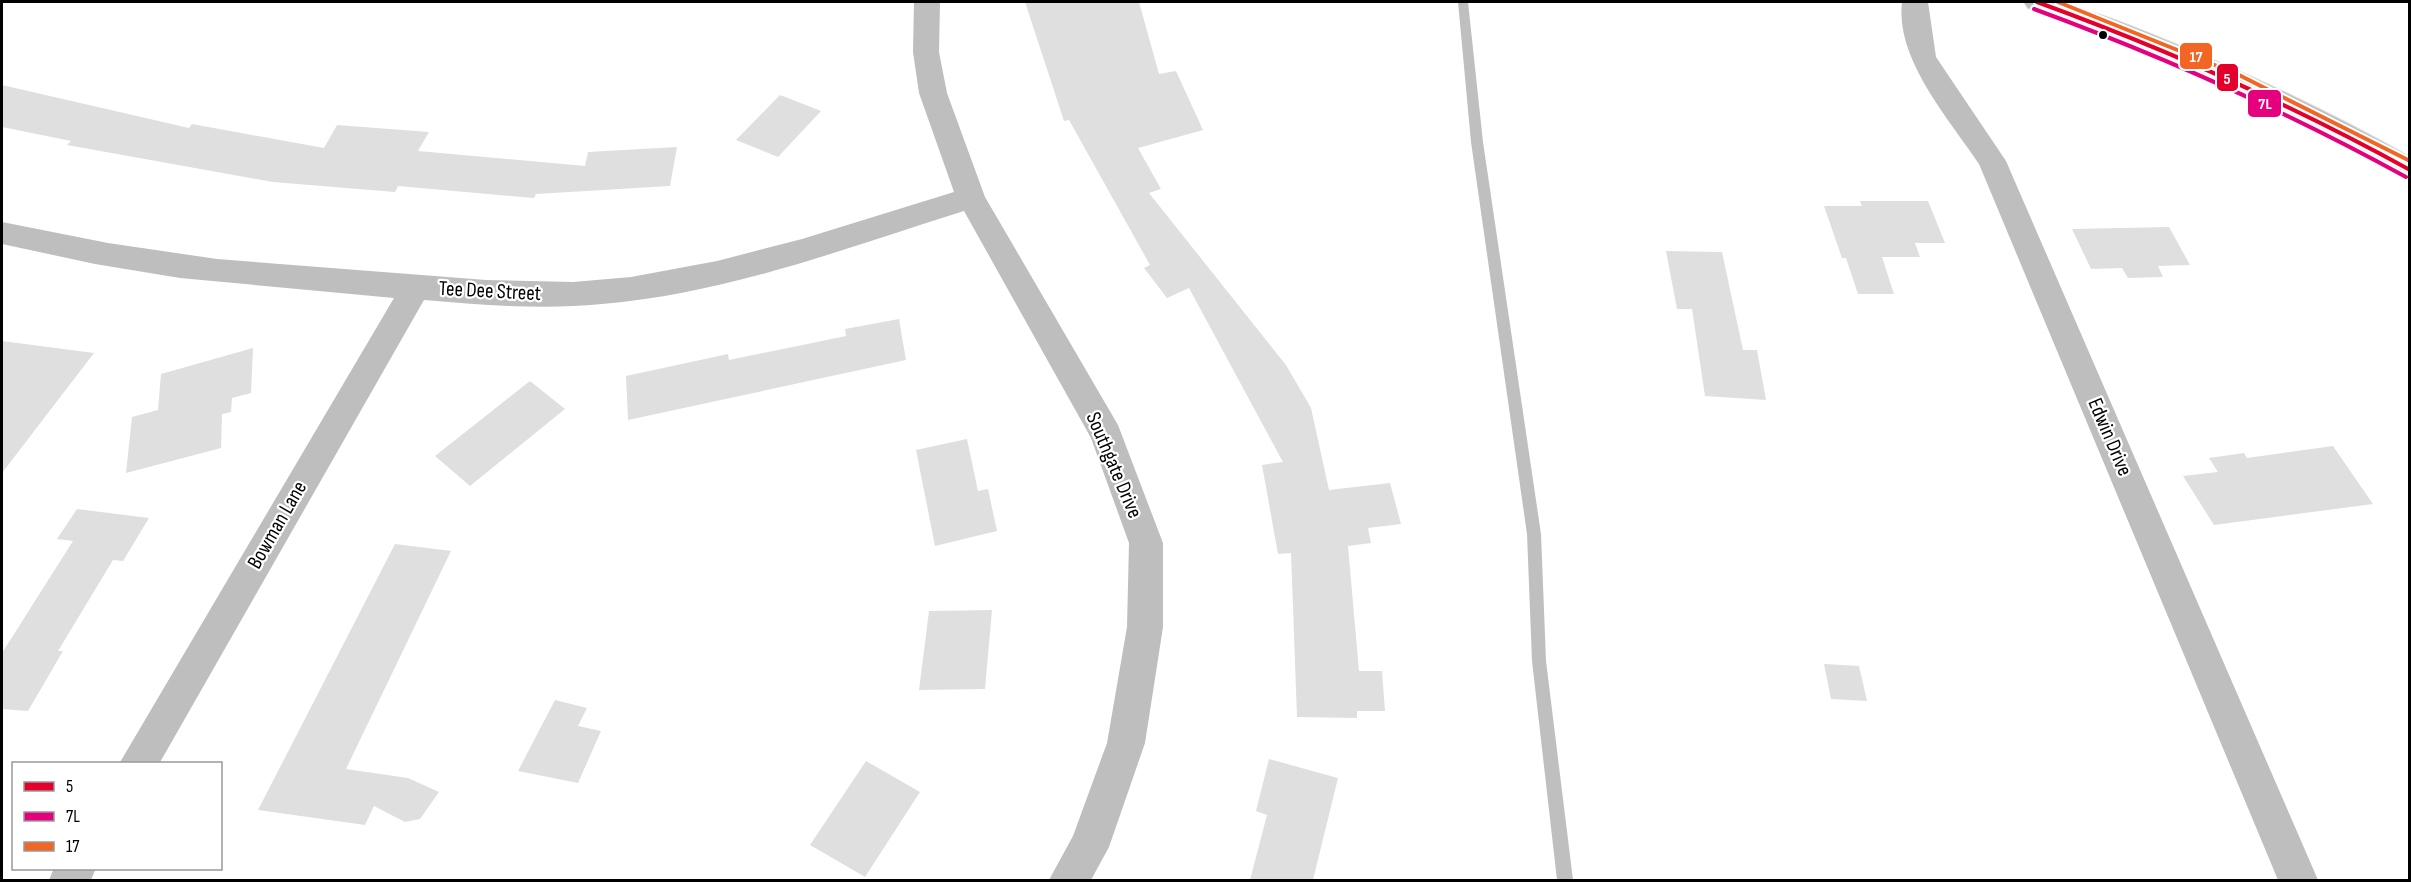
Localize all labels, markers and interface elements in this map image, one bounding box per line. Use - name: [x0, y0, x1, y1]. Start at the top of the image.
- unlabelled marker: [2097, 29, 2109, 41]
- line badge: 17: [2179, 42, 2213, 70]
- text: 17: [2189, 48, 2203, 67]
- line badge: 5: [2216, 63, 2239, 92]
- text: 5: [2223, 70, 2231, 89]
- line badge: 7L: [2247, 89, 2282, 118]
- text: 7L: [2258, 95, 2272, 114]
- street label: Tee Dee Street: [438, 276, 542, 306]
- street label: Edwin Drive: [2082, 394, 2138, 480]
- street label: Southgate Drive: [1080, 408, 1148, 522]
- street label: Bowman Lane: [242, 477, 312, 573]
- legend: [12, 762, 222, 870]
- text: 5: [66, 776, 73, 797]
- text: 7L: [66, 806, 80, 827]
- text: 17: [66, 836, 80, 857]

